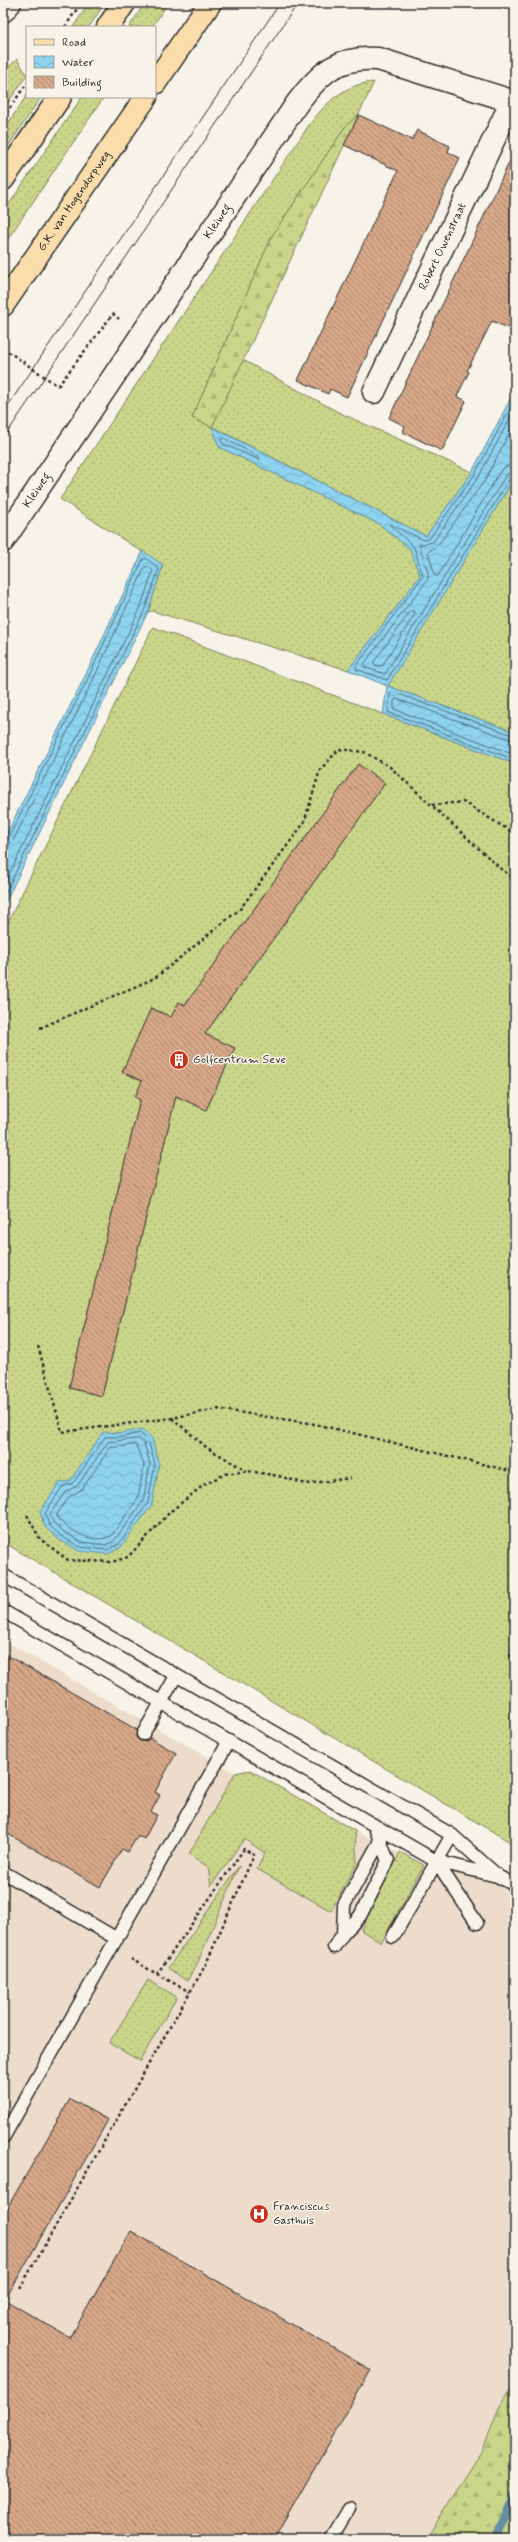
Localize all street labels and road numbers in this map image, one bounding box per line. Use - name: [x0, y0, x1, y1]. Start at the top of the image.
- street label: G.K. van Hogendorpweg: [34, 148, 115, 255]
- street label: Kleiweg: [200, 200, 236, 242]
- street label: Robert Owenstraat: [415, 200, 471, 293]
- street label: Kleiweg: [19, 469, 56, 511]

